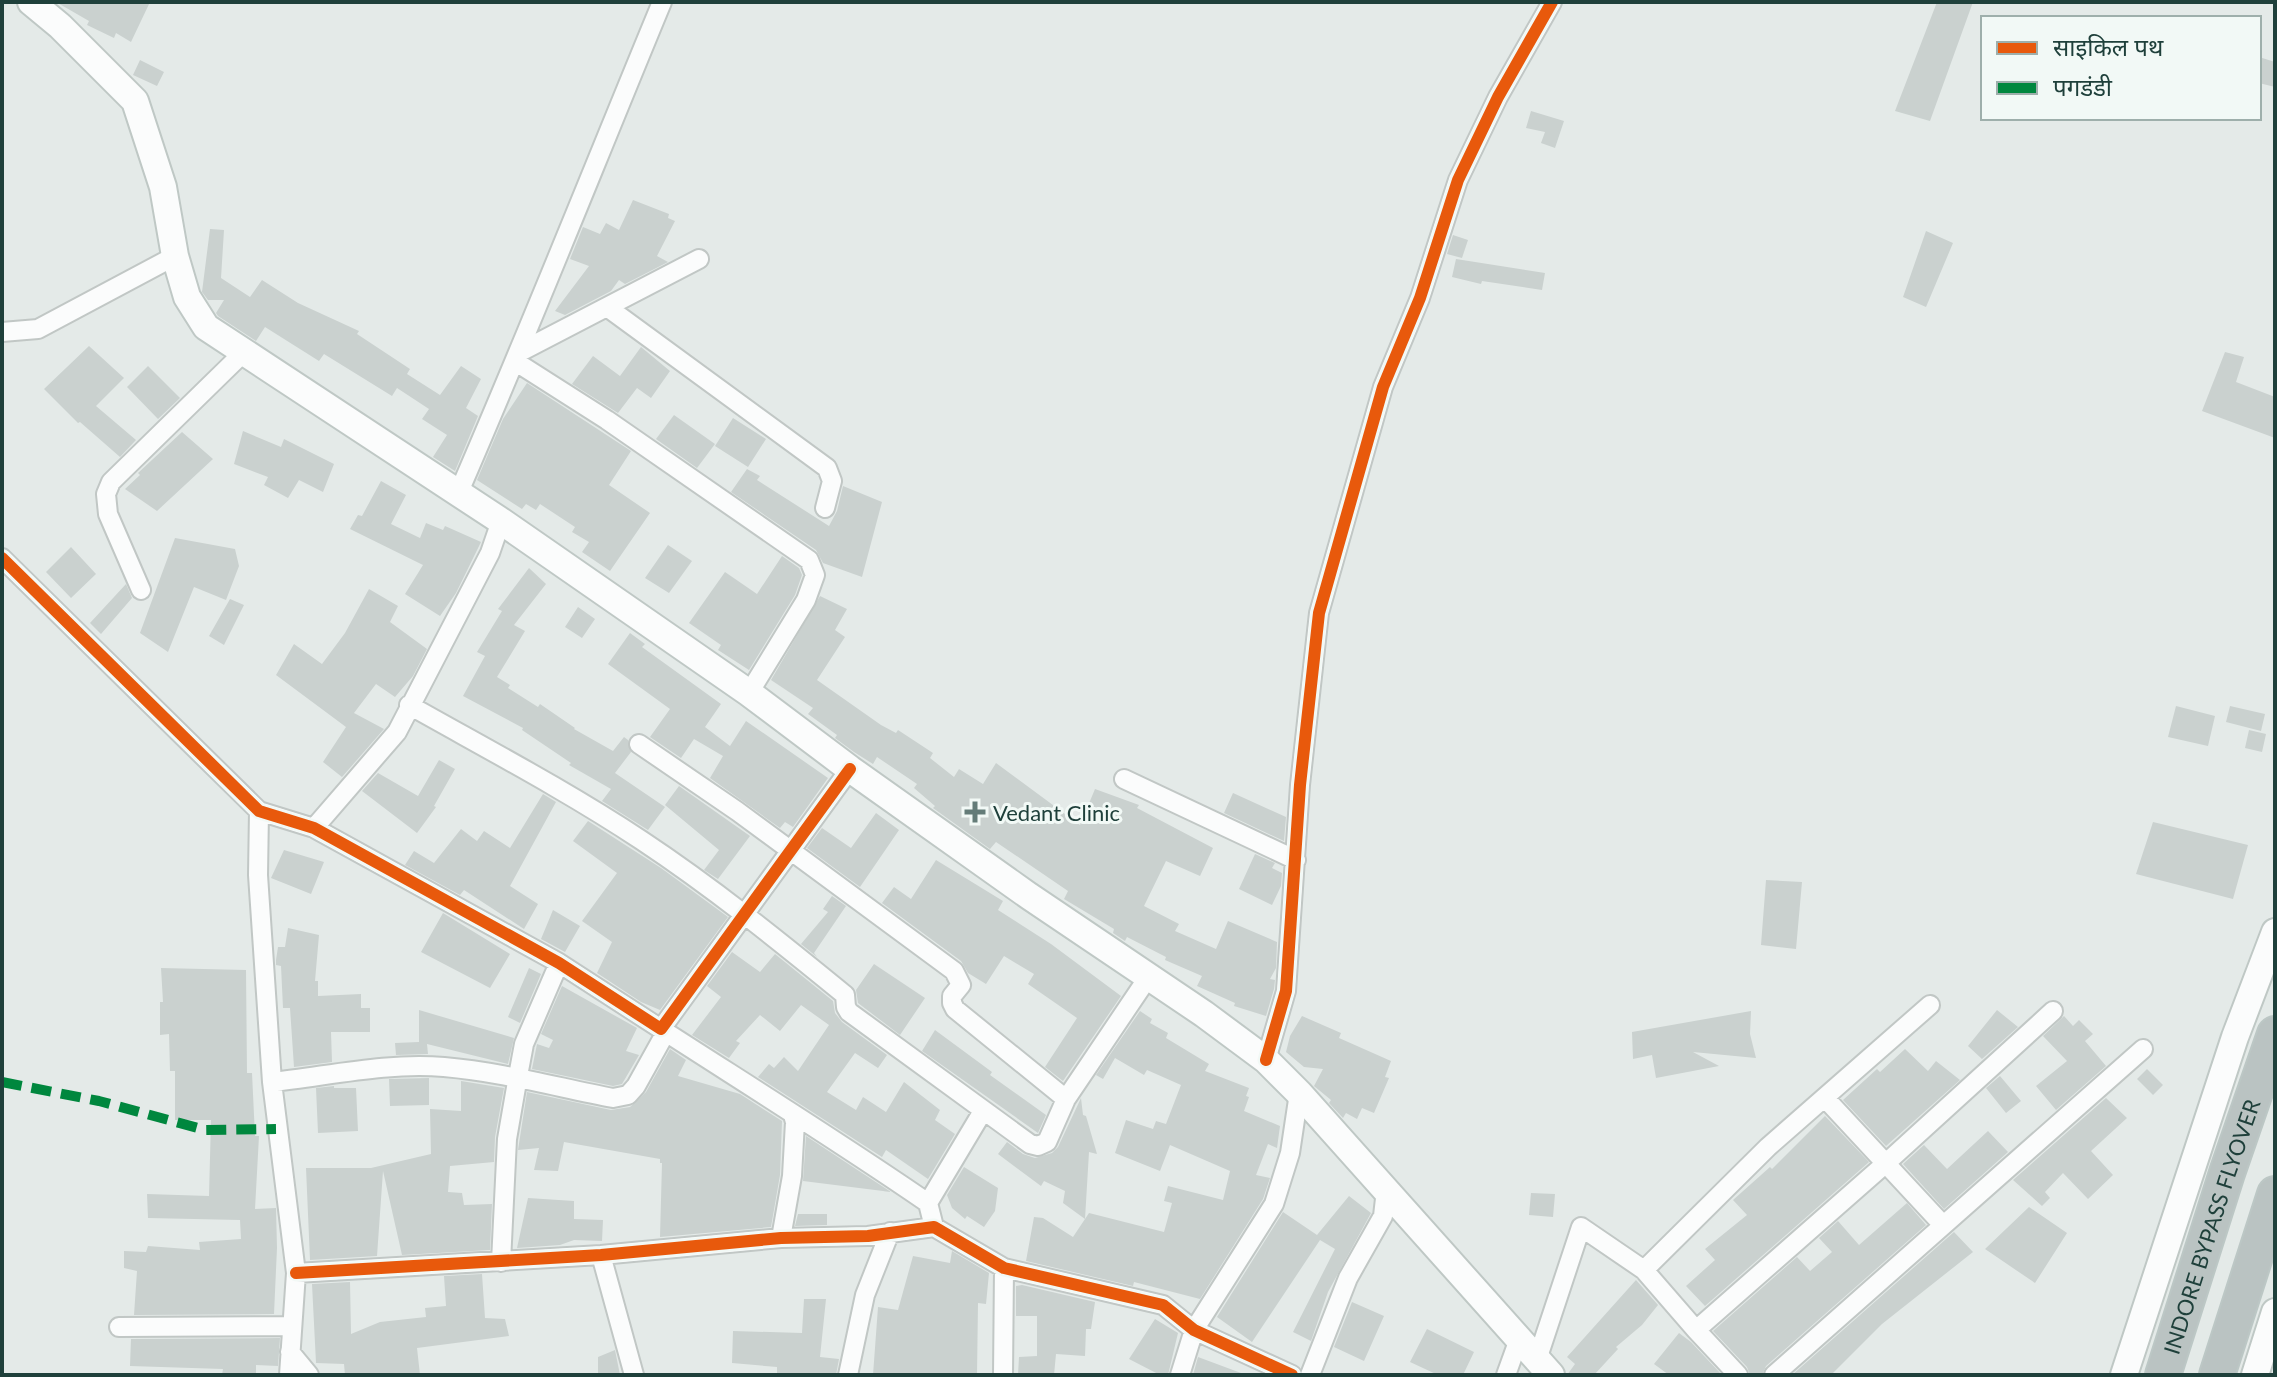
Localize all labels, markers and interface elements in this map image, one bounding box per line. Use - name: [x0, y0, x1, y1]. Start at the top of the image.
- legend: [1981, 16, 2261, 120]
- text: साइकिल पथ: [2053, 32, 2164, 61]
- text: पगडंडी: [2053, 72, 2113, 101]
- place label: Vedant Clinic: [993, 799, 1120, 826]
- marker: Vedant Clinic: [964, 801, 986, 823]
- street label: INDORE BYPASS FLYOVER: [2157, 1095, 2265, 1357]

